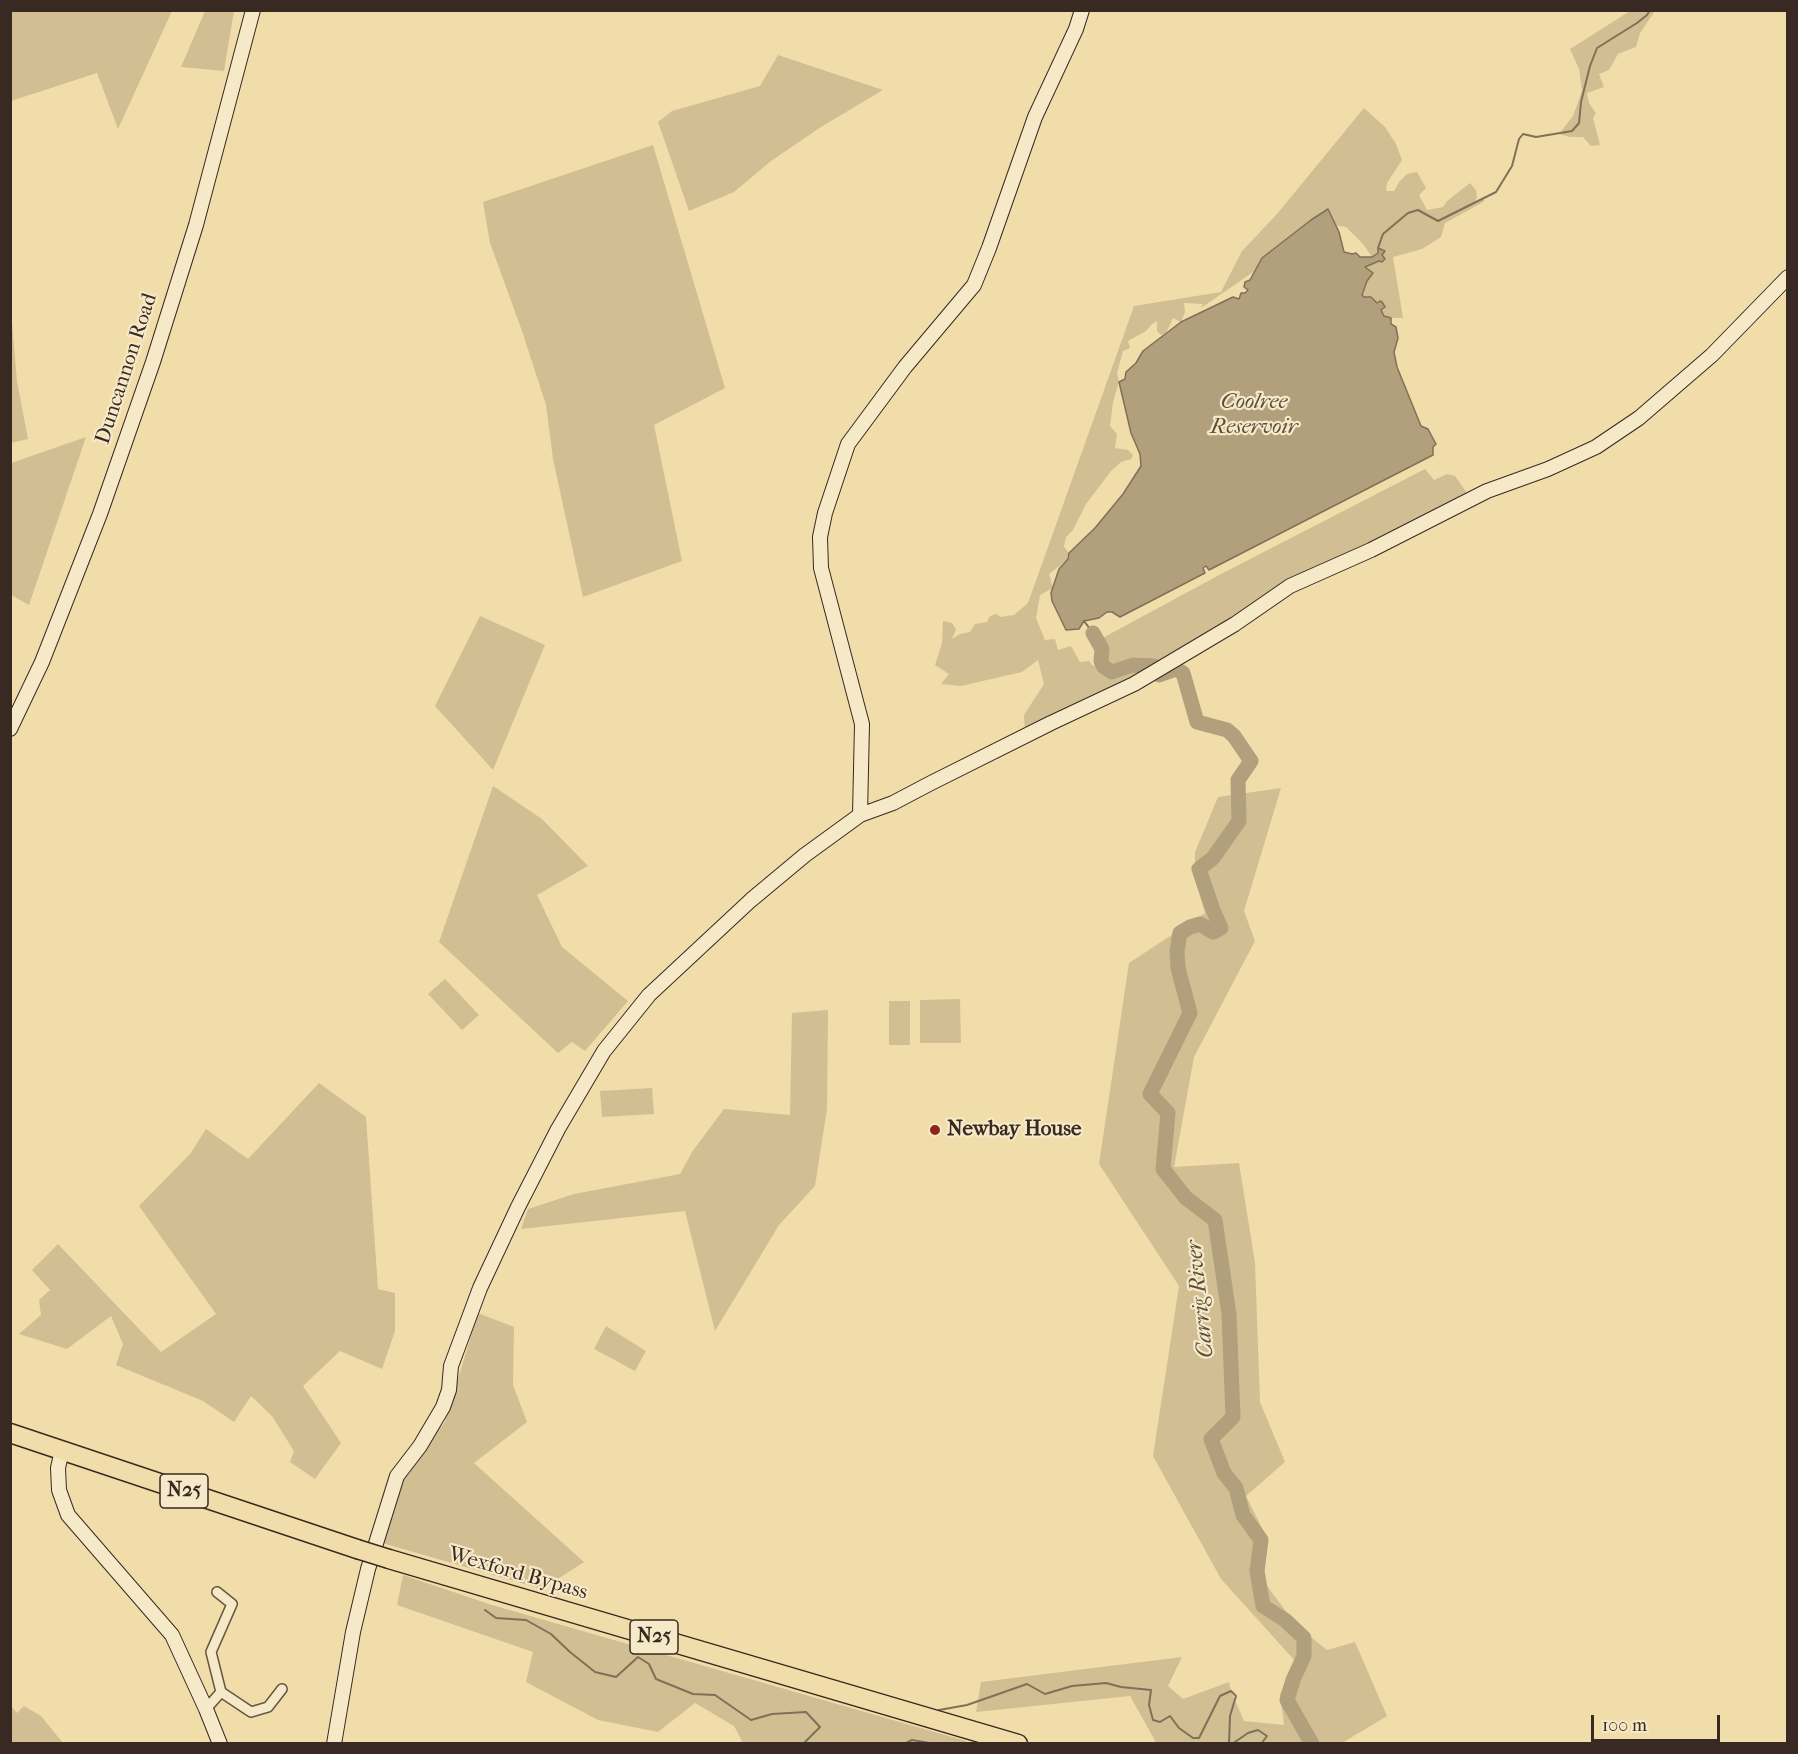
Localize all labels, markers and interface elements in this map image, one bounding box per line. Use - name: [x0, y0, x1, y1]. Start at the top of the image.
- street label: Duncannon Road: [91, 290, 163, 448]
- water label: Coolree Reservoir: [1210, 390, 1298, 442]
- place label: Newbay House: [947, 1117, 1081, 1143]
- marker: Newbay House: [928, 1123, 942, 1137]
- water label: Carrig River: [1182, 1239, 1220, 1359]
- road number: N25: [160, 1474, 208, 1508]
- street label: Wexford Bypass: [446, 1542, 590, 1606]
- road number: N25: [630, 1620, 678, 1654]
- scale bar: [1594, 1703, 1723, 1741]
- text: 100 m: [1602, 1715, 1647, 1736]

